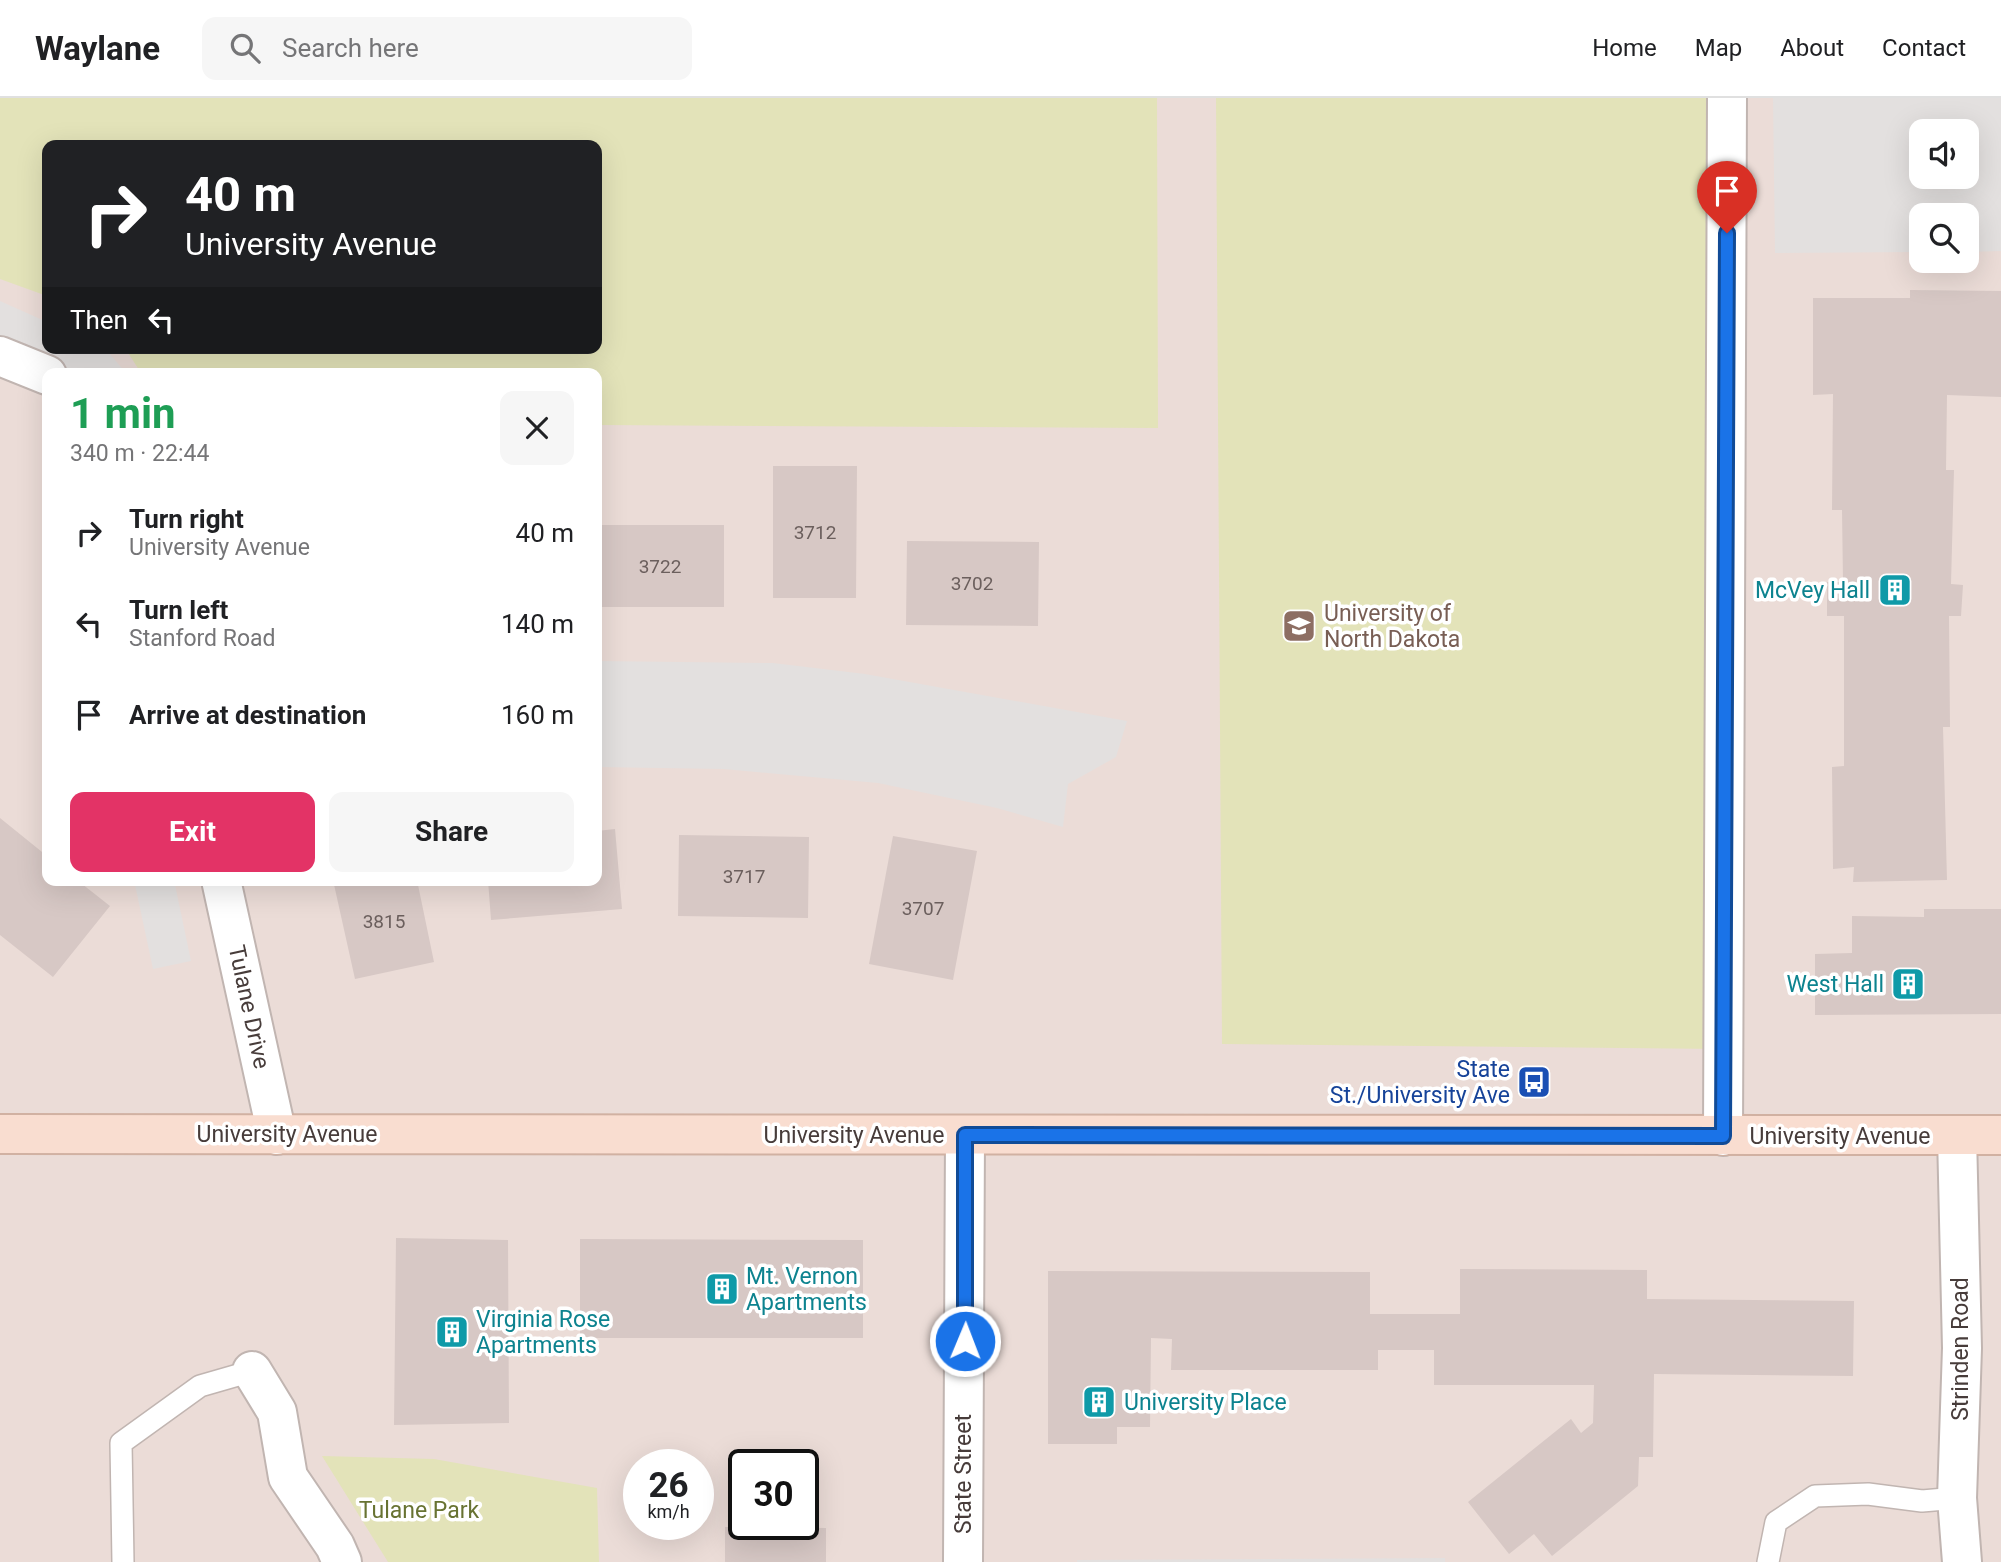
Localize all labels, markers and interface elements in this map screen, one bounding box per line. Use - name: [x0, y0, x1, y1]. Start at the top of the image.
- search box: [202, 17, 692, 80]
- text: Waylane: [35, 29, 160, 68]
- icon: search: [226, 29, 264, 67]
- text: Search here: [282, 33, 419, 63]
- text: Home: [1592, 34, 1657, 62]
- text: Map: [1695, 34, 1742, 62]
- text: About: [1780, 34, 1844, 62]
- text: Contact: [1882, 34, 1966, 62]
- map controls: [1909, 119, 1979, 273]
- button: sound: [1909, 119, 1979, 189]
- pin: [1697, 161, 1757, 233]
- text: 40 m: [185, 166, 296, 223]
- icon: right: [70, 168, 161, 259]
- icon: arrive: [1708, 172, 1746, 210]
- button: search: [1909, 203, 1979, 273]
- text: University Avenue: [185, 225, 437, 263]
- icon: left: [142, 301, 180, 339]
- text: Then: [70, 305, 128, 335]
- text: 1 min: [70, 389, 176, 438]
- button: close: [500, 391, 574, 465]
- text: 340 m · 22:44: [70, 440, 209, 467]
- text: Turn right: [129, 504, 244, 534]
- icon: right: [70, 514, 108, 552]
- text: 40 m: [516, 518, 574, 548]
- house number: 3712: [794, 521, 836, 544]
- text: University Avenue: [129, 534, 310, 561]
- house number: 3722: [639, 555, 681, 578]
- building icon: McVey Hall: [1876, 571, 1914, 609]
- house number: 3702: [951, 572, 993, 595]
- place label: McVey Hall: [1755, 577, 1870, 604]
- text: Turn left: [129, 595, 228, 625]
- place label: University of North Dakota: [1324, 600, 1460, 653]
- icon: left: [70, 605, 108, 643]
- school or university icon: University of North Dakota: [1280, 607, 1318, 645]
- text: 140 m: [501, 609, 574, 639]
- text: Stanford Road: [129, 625, 276, 652]
- icon: arrive: [70, 696, 108, 734]
- text: Arrive at destination: [129, 700, 366, 730]
- text: 160 m: [501, 700, 574, 730]
- button: Exit: [70, 792, 315, 872]
- button: Share: [329, 792, 574, 872]
- house number: 3717: [723, 865, 765, 888]
- house number: 3707: [902, 897, 944, 920]
- house number: 3815: [363, 910, 405, 933]
- street label: Tulane Drive: [223, 943, 275, 1071]
- building icon: West Hall: [1889, 965, 1927, 1003]
- place label: West Hall: [1787, 971, 1884, 998]
- place label: State St./University Ave: [1330, 1056, 1510, 1109]
- bus stop icon: State St./University Ave: [1515, 1063, 1553, 1101]
- street label: University Avenue: [197, 1121, 377, 1148]
- street label: University Avenue: [764, 1122, 944, 1149]
- street label: University Avenue: [1750, 1123, 1930, 1150]
- place label: Mt. Vernon Apartments: [746, 1263, 867, 1316]
- building icon: Mt. Vernon Apartments: [703, 1270, 741, 1308]
- street label: Strinden Road: [1947, 1277, 1974, 1421]
- position arrow: [928, 1304, 1002, 1378]
- place label: Virginia Rose Apartments: [476, 1306, 610, 1359]
- building icon: Virginia Rose Apartments: [433, 1313, 471, 1351]
- building icon: University Place: [1080, 1383, 1118, 1421]
- place label: University Place: [1124, 1389, 1287, 1416]
- street label: State Street: [950, 1414, 977, 1534]
- speed limit sign: 30: [728, 1449, 819, 1540]
- text: 26: [648, 1465, 689, 1506]
- park label: Tulane Park: [359, 1497, 480, 1524]
- text: km/h: [647, 1501, 690, 1522]

